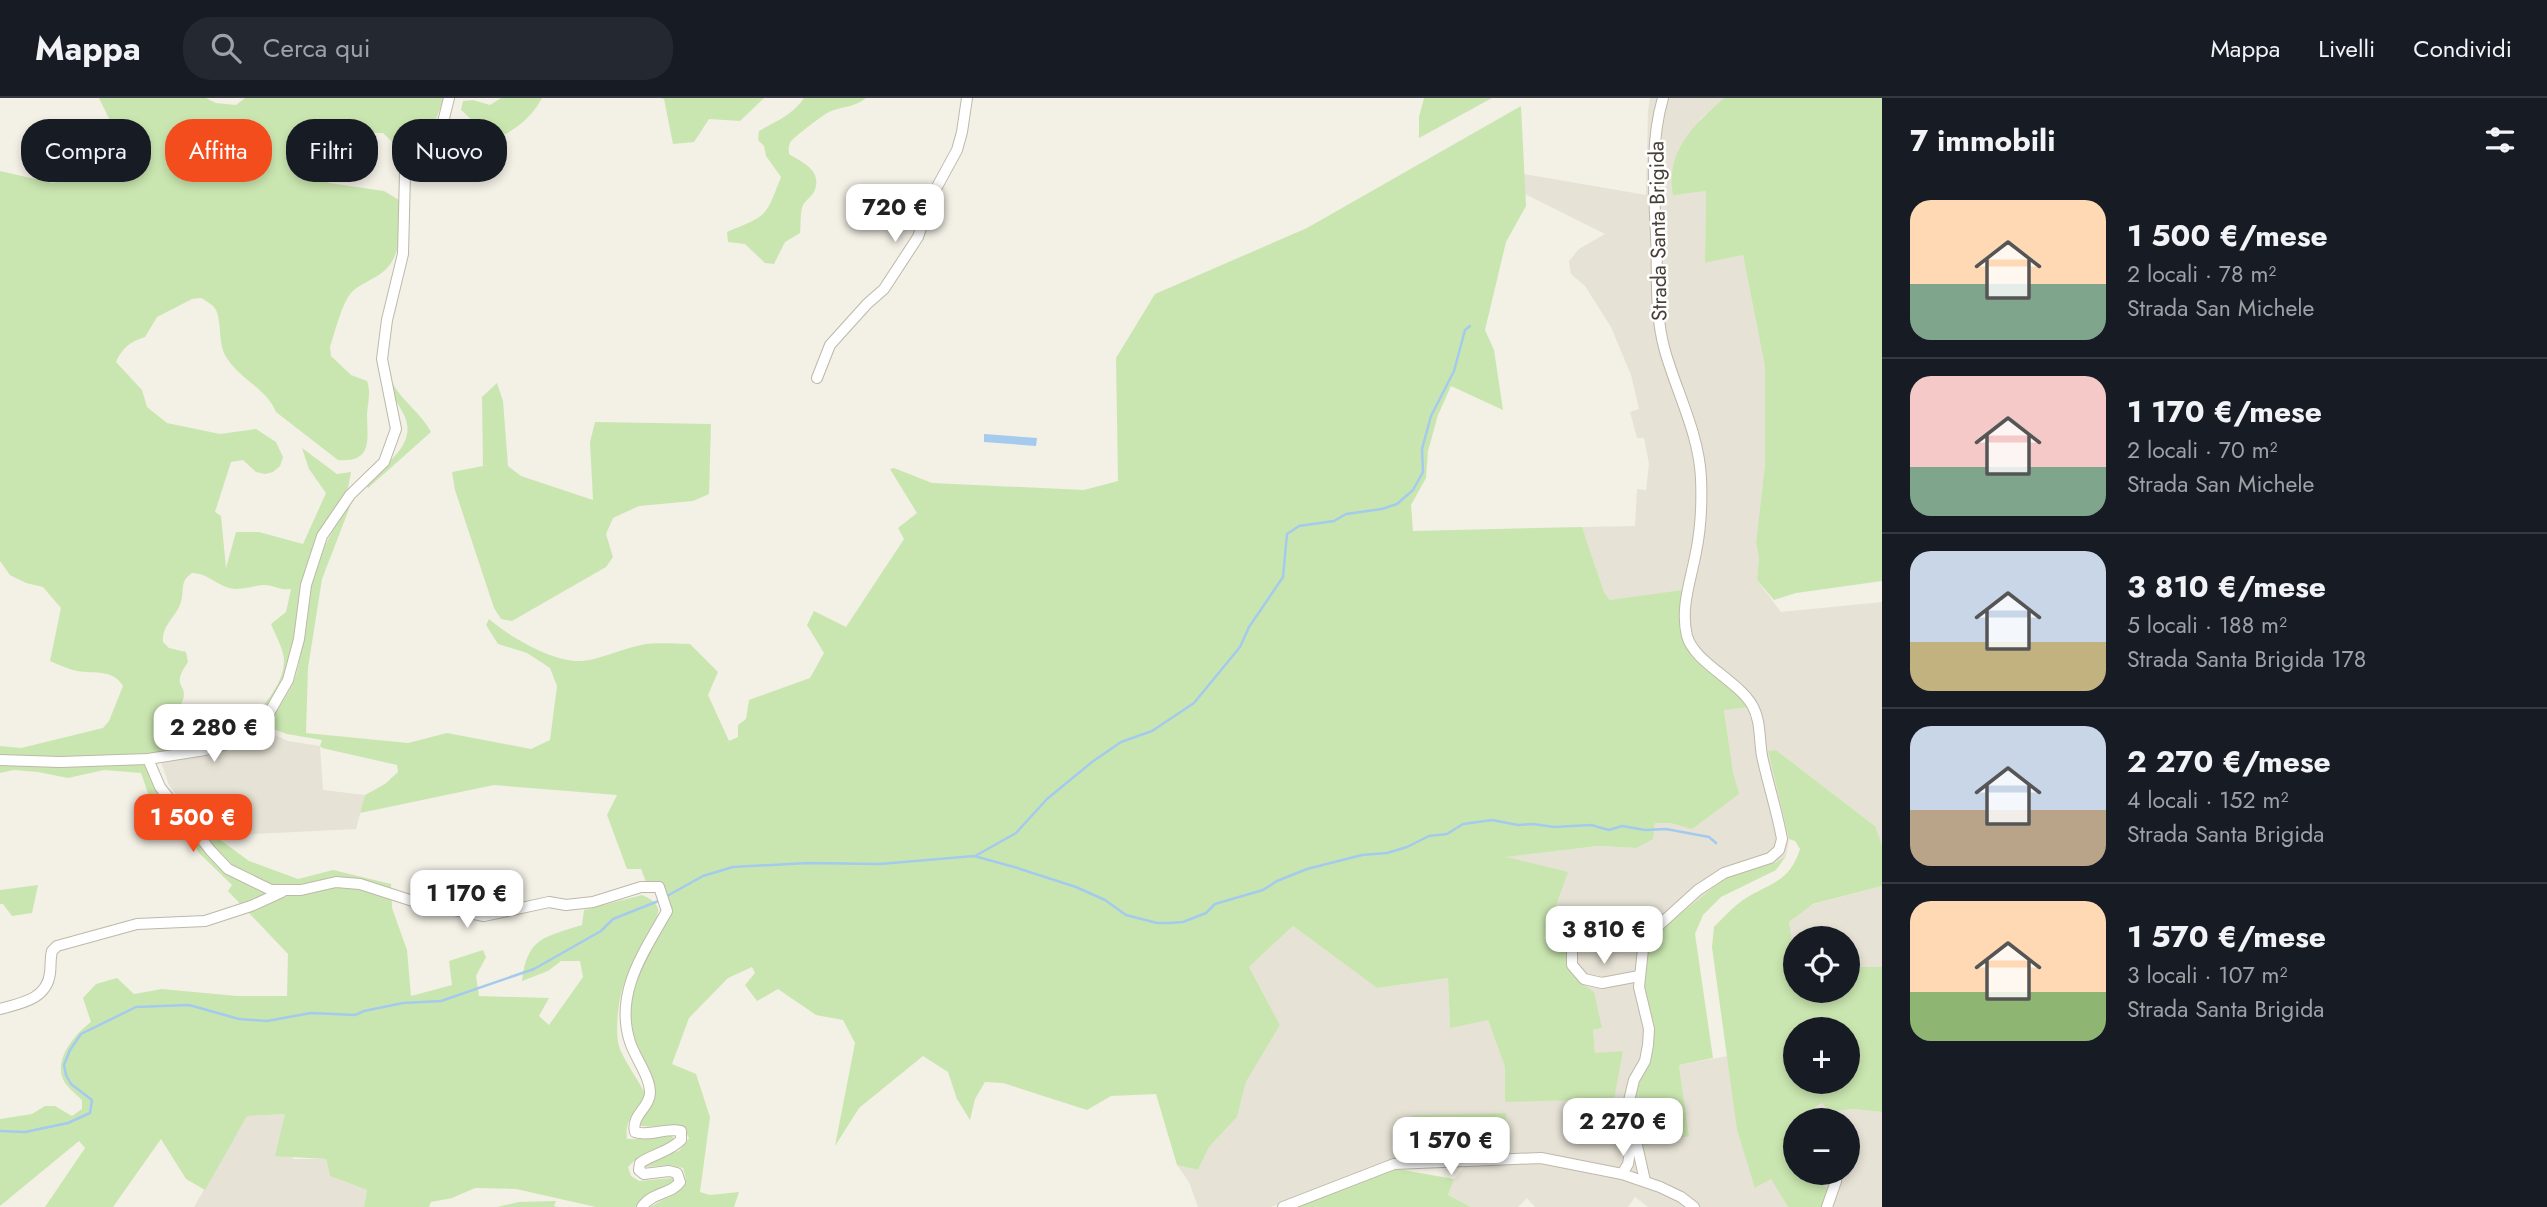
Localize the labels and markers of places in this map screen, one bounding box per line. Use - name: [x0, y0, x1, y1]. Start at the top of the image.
- pin: 720 €: [846, 184, 944, 244]
- pin: 2 280 €: [149, 704, 279, 764]
- pin: 1 500 €: [128, 794, 258, 854]
- pin: 1 170 €: [402, 870, 532, 930]
- pin: 3 810 €: [1539, 906, 1669, 966]
- pin: 2 270 €: [1558, 1098, 1688, 1158]
- pin: 1 570 €: [1386, 1118, 1516, 1177]

